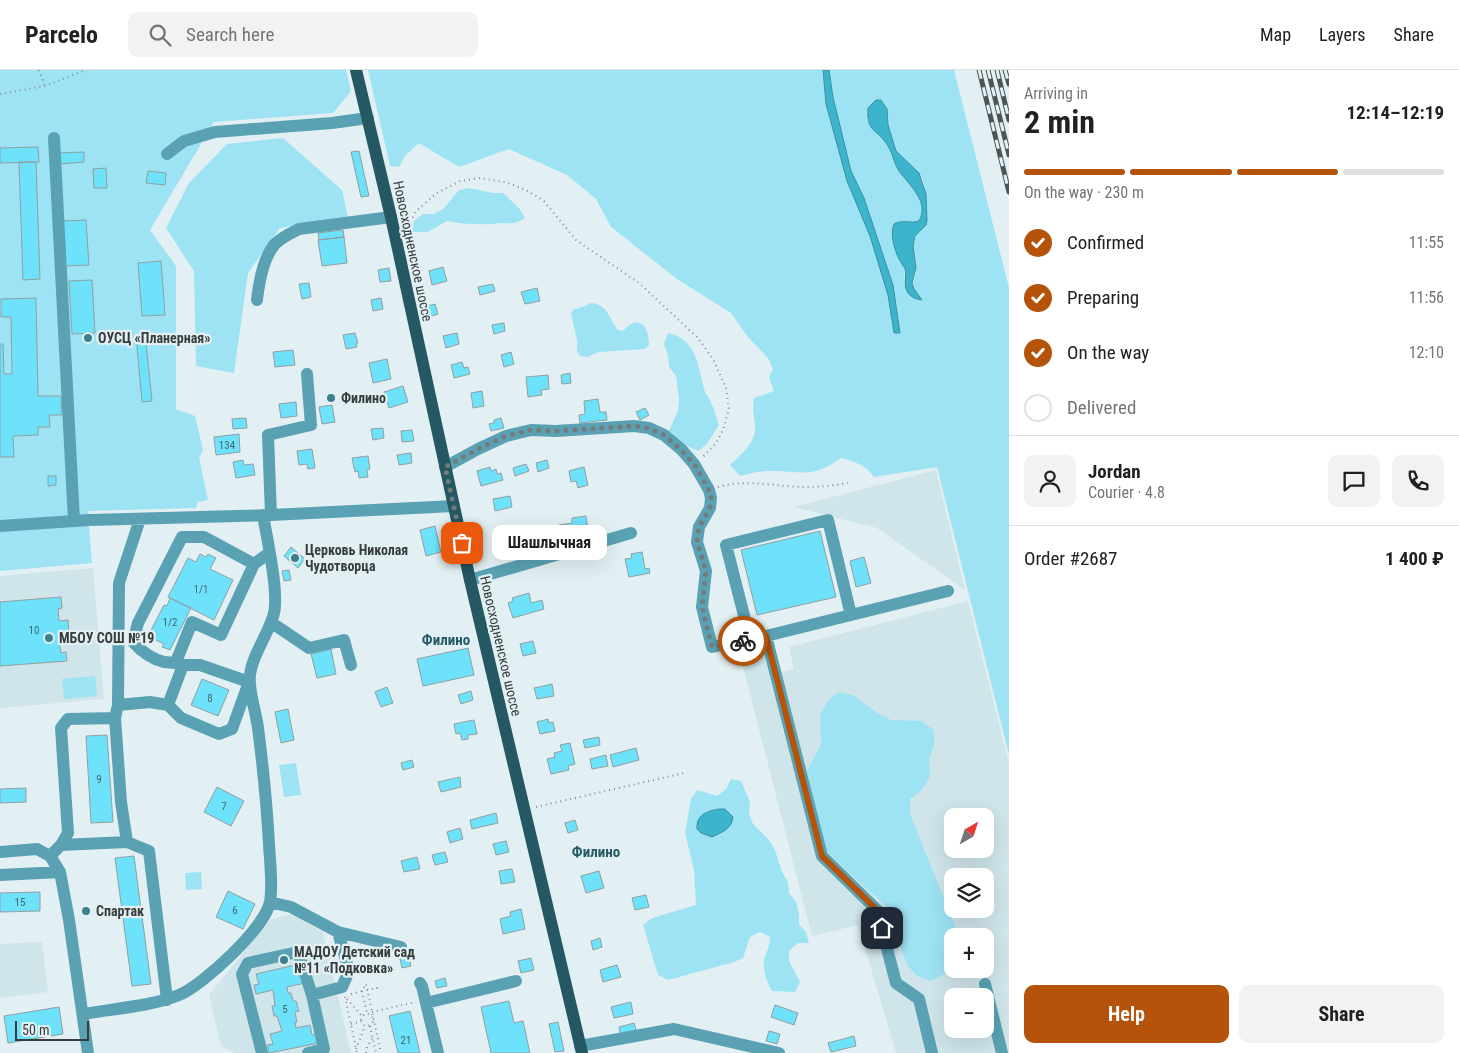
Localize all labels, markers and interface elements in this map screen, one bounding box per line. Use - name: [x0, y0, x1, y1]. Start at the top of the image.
- search box: [128, 12, 478, 57]
- text: Parcelo: [25, 21, 98, 49]
- icon: search: [146, 21, 174, 49]
- text: Search here: [186, 23, 274, 46]
- text: Map: [1260, 24, 1291, 45]
- text: Layers: [1319, 24, 1366, 45]
- text: Share: [1394, 24, 1434, 45]
- text: Arriving in: [1024, 84, 1088, 103]
- text: 12:14–12:19: [1346, 101, 1444, 124]
- text: 2 min: [1024, 103, 1095, 141]
- street label: Новосходненское шоссе: [390, 179, 436, 323]
- text: On the way · 230 m: [1024, 183, 1144, 202]
- icon: check: [1024, 229, 1052, 257]
- text: Confirmed: [1067, 231, 1144, 254]
- text: 11:55: [1409, 233, 1444, 252]
- icon: check: [1024, 284, 1052, 312]
- text: Preparing: [1067, 286, 1139, 309]
- text: 11:56: [1409, 288, 1444, 307]
- place label: ОУСЦ «Планерная»: [98, 330, 210, 346]
- marker: ОУСЦ «Планерная»: [82, 332, 94, 344]
- icon: check: [1024, 339, 1052, 367]
- text: On the way: [1067, 341, 1149, 364]
- text: 12:10: [1409, 343, 1444, 362]
- place label: Филино: [341, 390, 386, 406]
- marker: Филино: [325, 392, 337, 404]
- text: Delivered: [1067, 396, 1136, 419]
- house number: 134: [219, 439, 236, 452]
- button: person: [1024, 455, 1076, 507]
- button: chat: [1328, 455, 1380, 507]
- button: phone: [1392, 455, 1444, 507]
- text: Jordan: [1088, 460, 1141, 483]
- text: Courier · 4.8: [1088, 483, 1165, 502]
- pin: [441, 522, 483, 564]
- callout: Шашлычная: [492, 526, 607, 560]
- icon: bag: [448, 529, 476, 557]
- text: Шашлычная: [508, 533, 591, 552]
- place label: Церковь Николая Чудотворца: [305, 542, 408, 574]
- text: Order #2687: [1024, 547, 1117, 570]
- text: 1 400 ₽: [1385, 547, 1444, 570]
- marker: Церковь Николая Чудотворца: [289, 552, 301, 564]
- street label: Новосходненское шоссе: [477, 574, 525, 718]
- house number: 1/1: [194, 583, 208, 596]
- house number: 1/2: [163, 616, 177, 629]
- courier: [718, 616, 768, 666]
- house number: 10: [29, 624, 39, 637]
- icon: bike: [729, 627, 757, 655]
- place label: МБОУ СОШ №19: [59, 630, 154, 646]
- district label: Филино: [422, 631, 470, 649]
- marker: МБОУ СОШ №19: [43, 632, 55, 644]
- house number: 8: [207, 692, 213, 705]
- house number: 9: [96, 773, 102, 786]
- house number: 7: [221, 800, 227, 813]
- north arrow: [944, 808, 994, 858]
- map controls: [944, 808, 994, 1038]
- district label: Филино: [572, 843, 620, 861]
- button: layers: [944, 868, 994, 918]
- house number: 15: [15, 896, 25, 909]
- place label: Спартак: [96, 903, 144, 919]
- house number: 6: [232, 904, 238, 917]
- marker: Спартак: [80, 905, 92, 917]
- pin: [861, 907, 903, 949]
- icon: home: [868, 914, 896, 942]
- button: +: [944, 928, 994, 978]
- place label: МАДОУ Детский сад №11 «Подковка»: [294, 944, 415, 976]
- marker: МАДОУ Детский сад №11 «Подковка»: [278, 954, 290, 966]
- button: Help: [1024, 985, 1229, 1043]
- button: Share: [1239, 985, 1444, 1043]
- button: −: [944, 988, 994, 1038]
- house number: 5: [282, 1003, 288, 1016]
- scale bar: [15, 1018, 89, 1041]
- text: 50 m: [22, 1022, 50, 1038]
- house number: 21: [401, 1034, 411, 1047]

